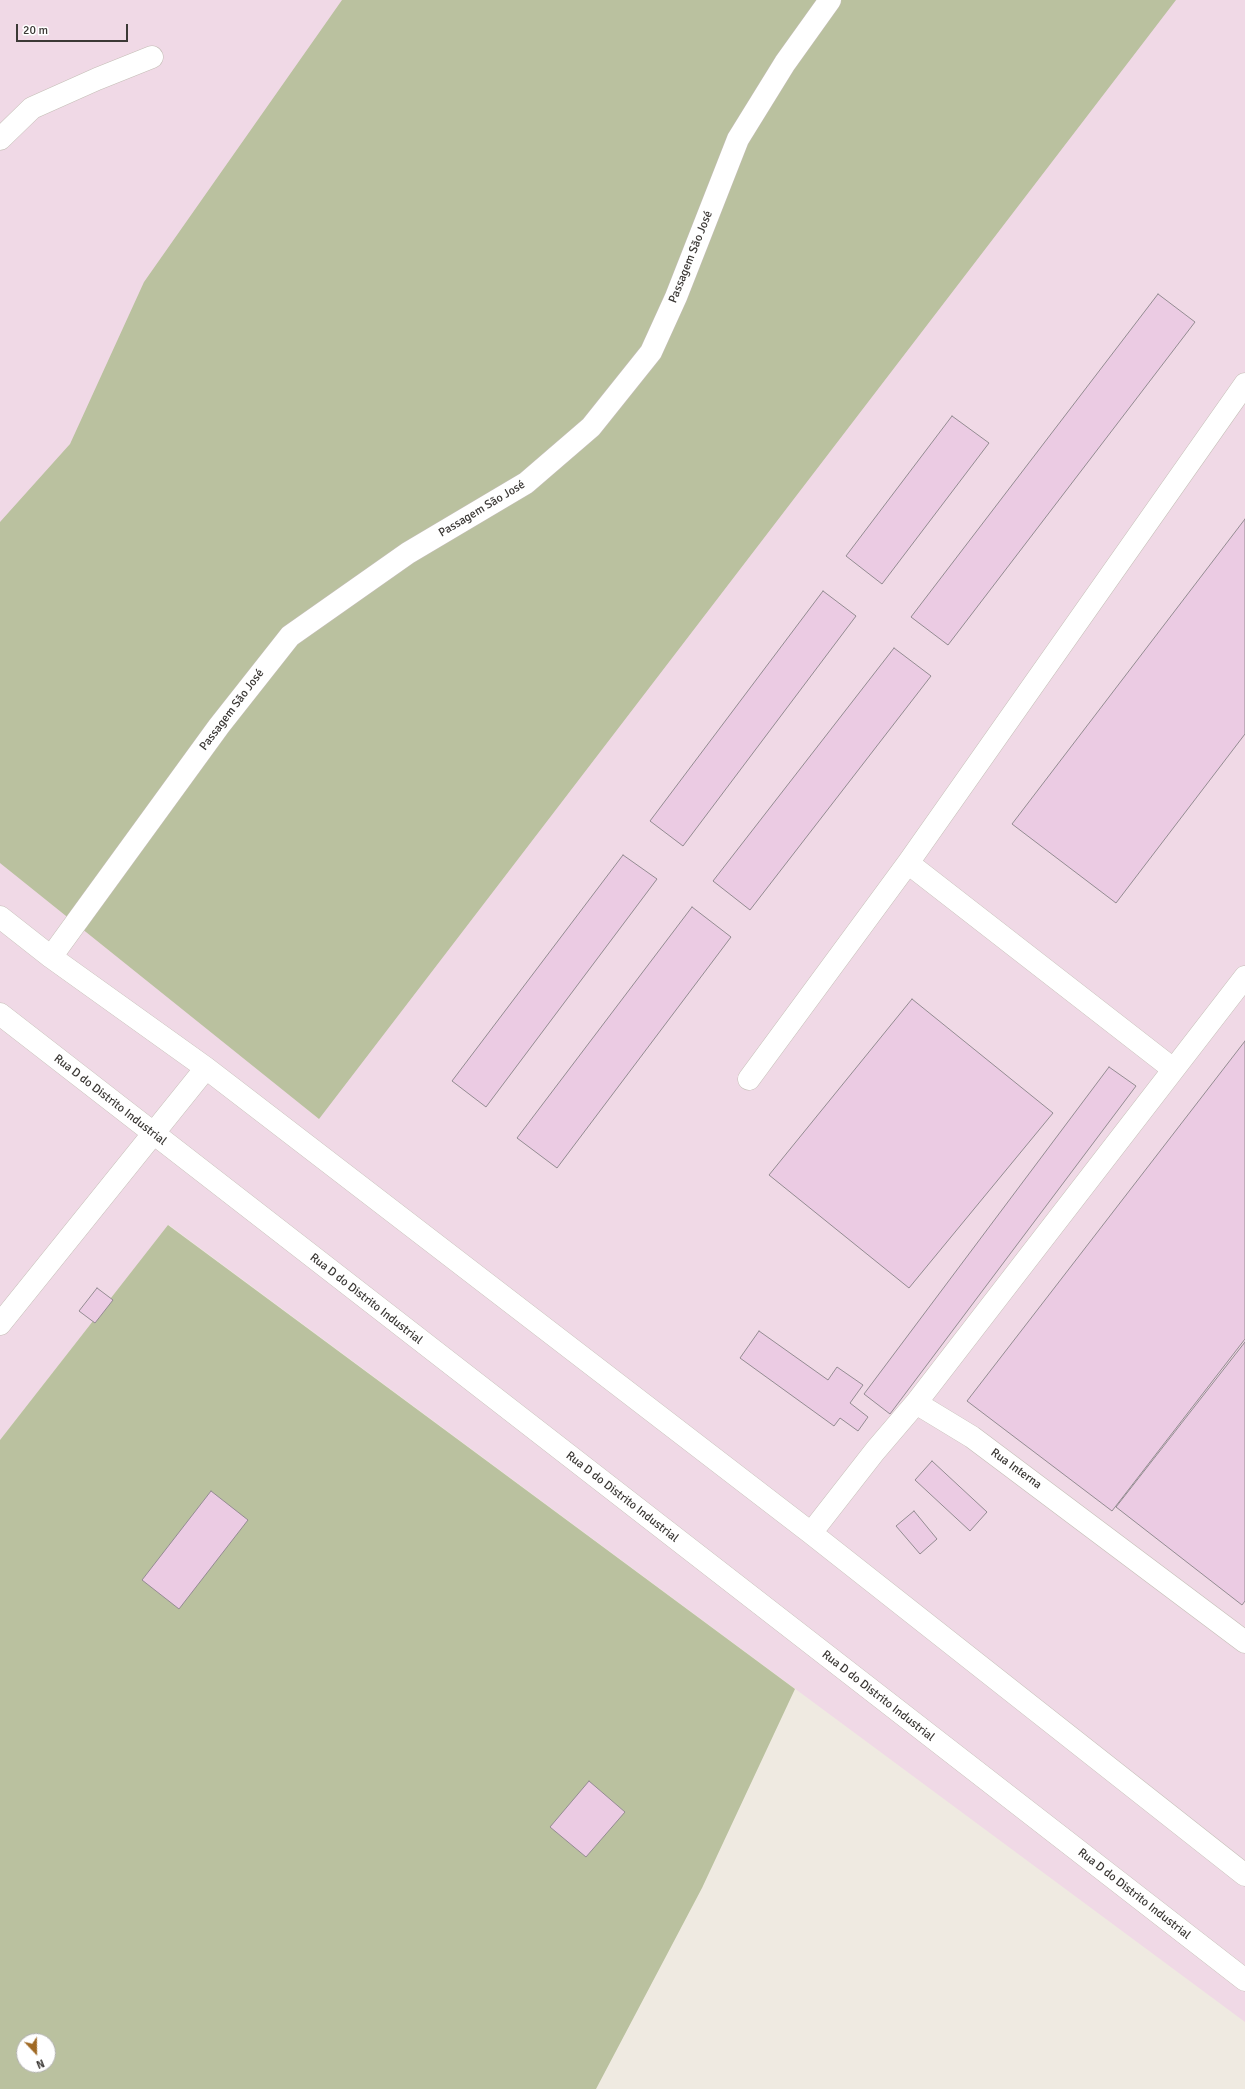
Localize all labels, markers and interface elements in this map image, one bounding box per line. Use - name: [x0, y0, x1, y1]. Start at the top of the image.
- scale bar: [18, 16, 130, 42]
- text: 20 m: [23, 23, 48, 38]
- street label: Passagem São José: [666, 209, 716, 305]
- street label: Passagem São José: [436, 478, 528, 540]
- street label: Passagem São José: [197, 666, 267, 754]
- street label: Rua D do Distrito Industrial: [51, 1052, 169, 1148]
- street label: Rua D do Distrito Industrial: [307, 1251, 425, 1347]
- street label: Rua Interna: [988, 1446, 1044, 1492]
- street label: Rua D do Distrito Industrial: [563, 1449, 681, 1545]
- street label: Rua D do Distrito Industrial: [819, 1648, 937, 1744]
- street label: Rua D do Distrito Industrial: [1075, 1846, 1193, 1942]
- north arrow: [16, 2033, 56, 2073]
- text: N: [34, 2056, 46, 2071]

